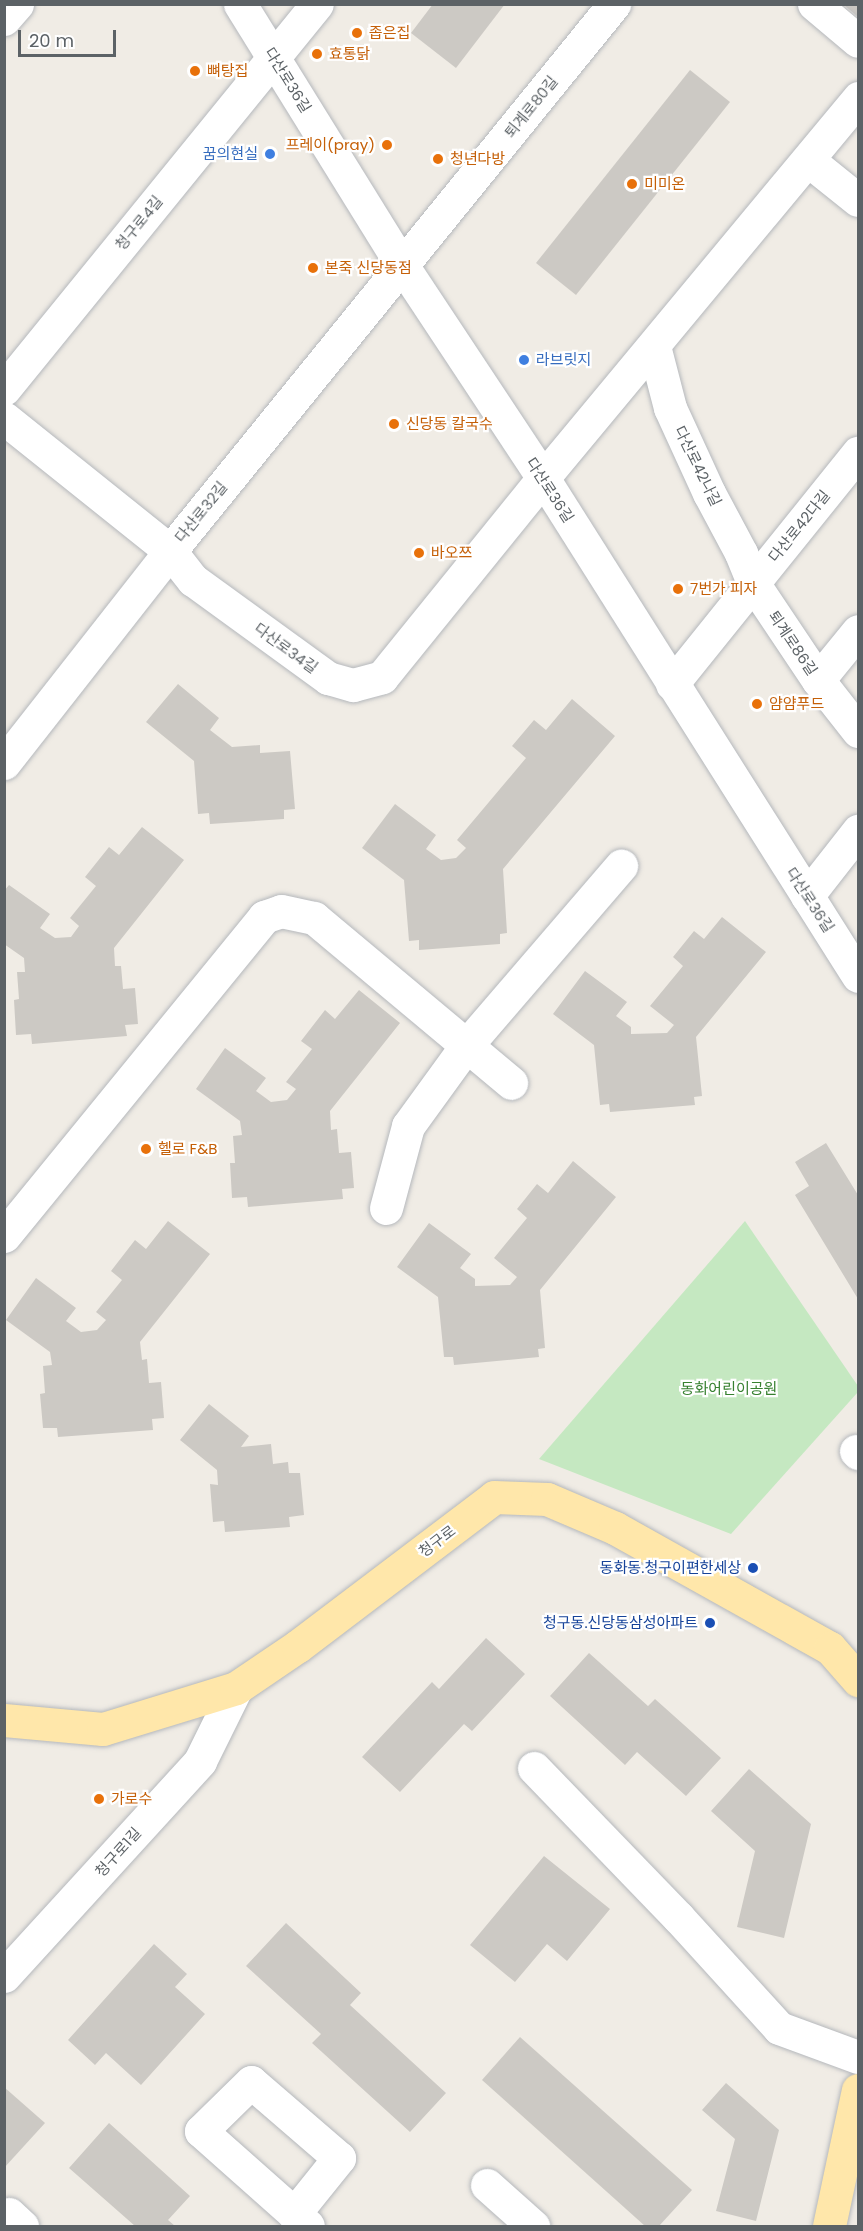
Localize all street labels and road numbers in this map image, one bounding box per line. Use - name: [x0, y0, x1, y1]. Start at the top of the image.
- street label: 다산로36길: [261, 44, 315, 116]
- street label: 퇴계로80길: [501, 73, 561, 141]
- street label: 청구로4길: [112, 192, 166, 254]
- street label: 다산로42나길: [671, 423, 725, 509]
- street label: 다산로36길: [522, 454, 578, 526]
- street label: 다산로32길: [171, 478, 231, 546]
- street label: 다산로42다길: [765, 487, 833, 565]
- street label: 퇴계로86길: [765, 607, 821, 679]
- street label: 다산로34길: [251, 619, 321, 677]
- street label: 다산로36길: [782, 864, 838, 936]
- street label: 청구로: [415, 1521, 459, 1561]
- street label: 청구로1길: [91, 1824, 145, 1880]

